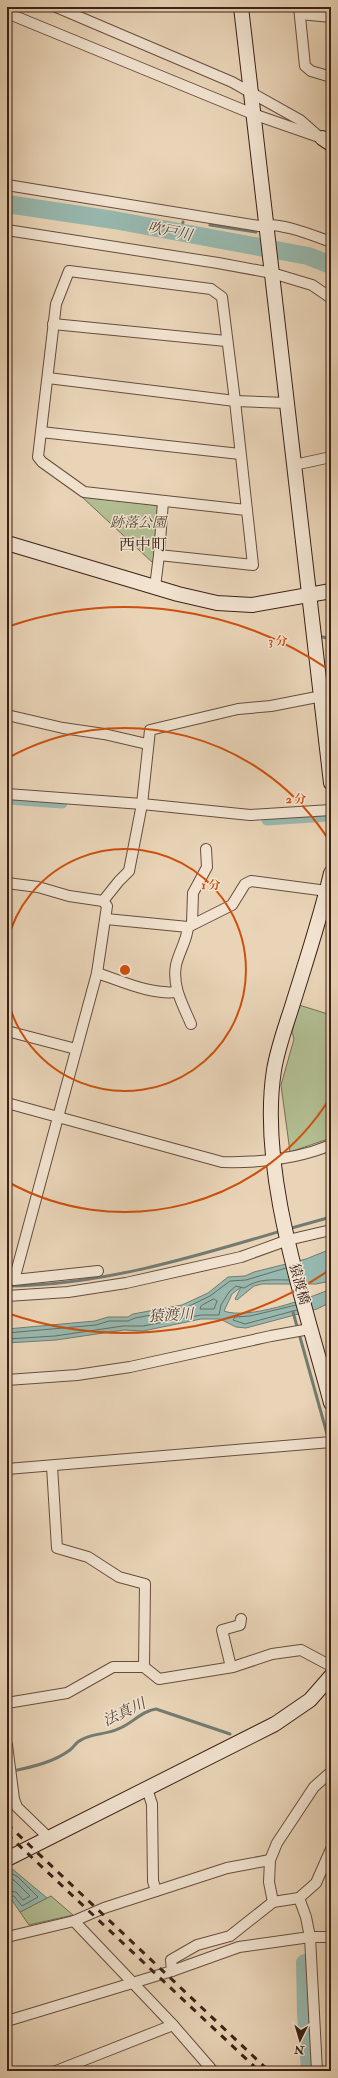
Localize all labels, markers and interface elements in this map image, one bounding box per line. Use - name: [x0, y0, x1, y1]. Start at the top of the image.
- water label: 吹戸川: [146, 218, 196, 245]
- park label: 跡落公園: [110, 514, 168, 531]
- district label: 西中町: [119, 535, 167, 555]
- text: 3 分: [268, 634, 288, 649]
- text: 2 分: [286, 792, 306, 807]
- text: 1 分: [202, 878, 220, 893]
- centre of rings: [118, 963, 132, 977]
- street label: 猿渡橋: [286, 1262, 313, 1307]
- water label: 猿渡川: [148, 1305, 196, 1326]
- water label: 法真川: [100, 1693, 150, 1731]
- north arrow: [280, 2020, 320, 2060]
- text: N: [293, 2042, 306, 2056]

